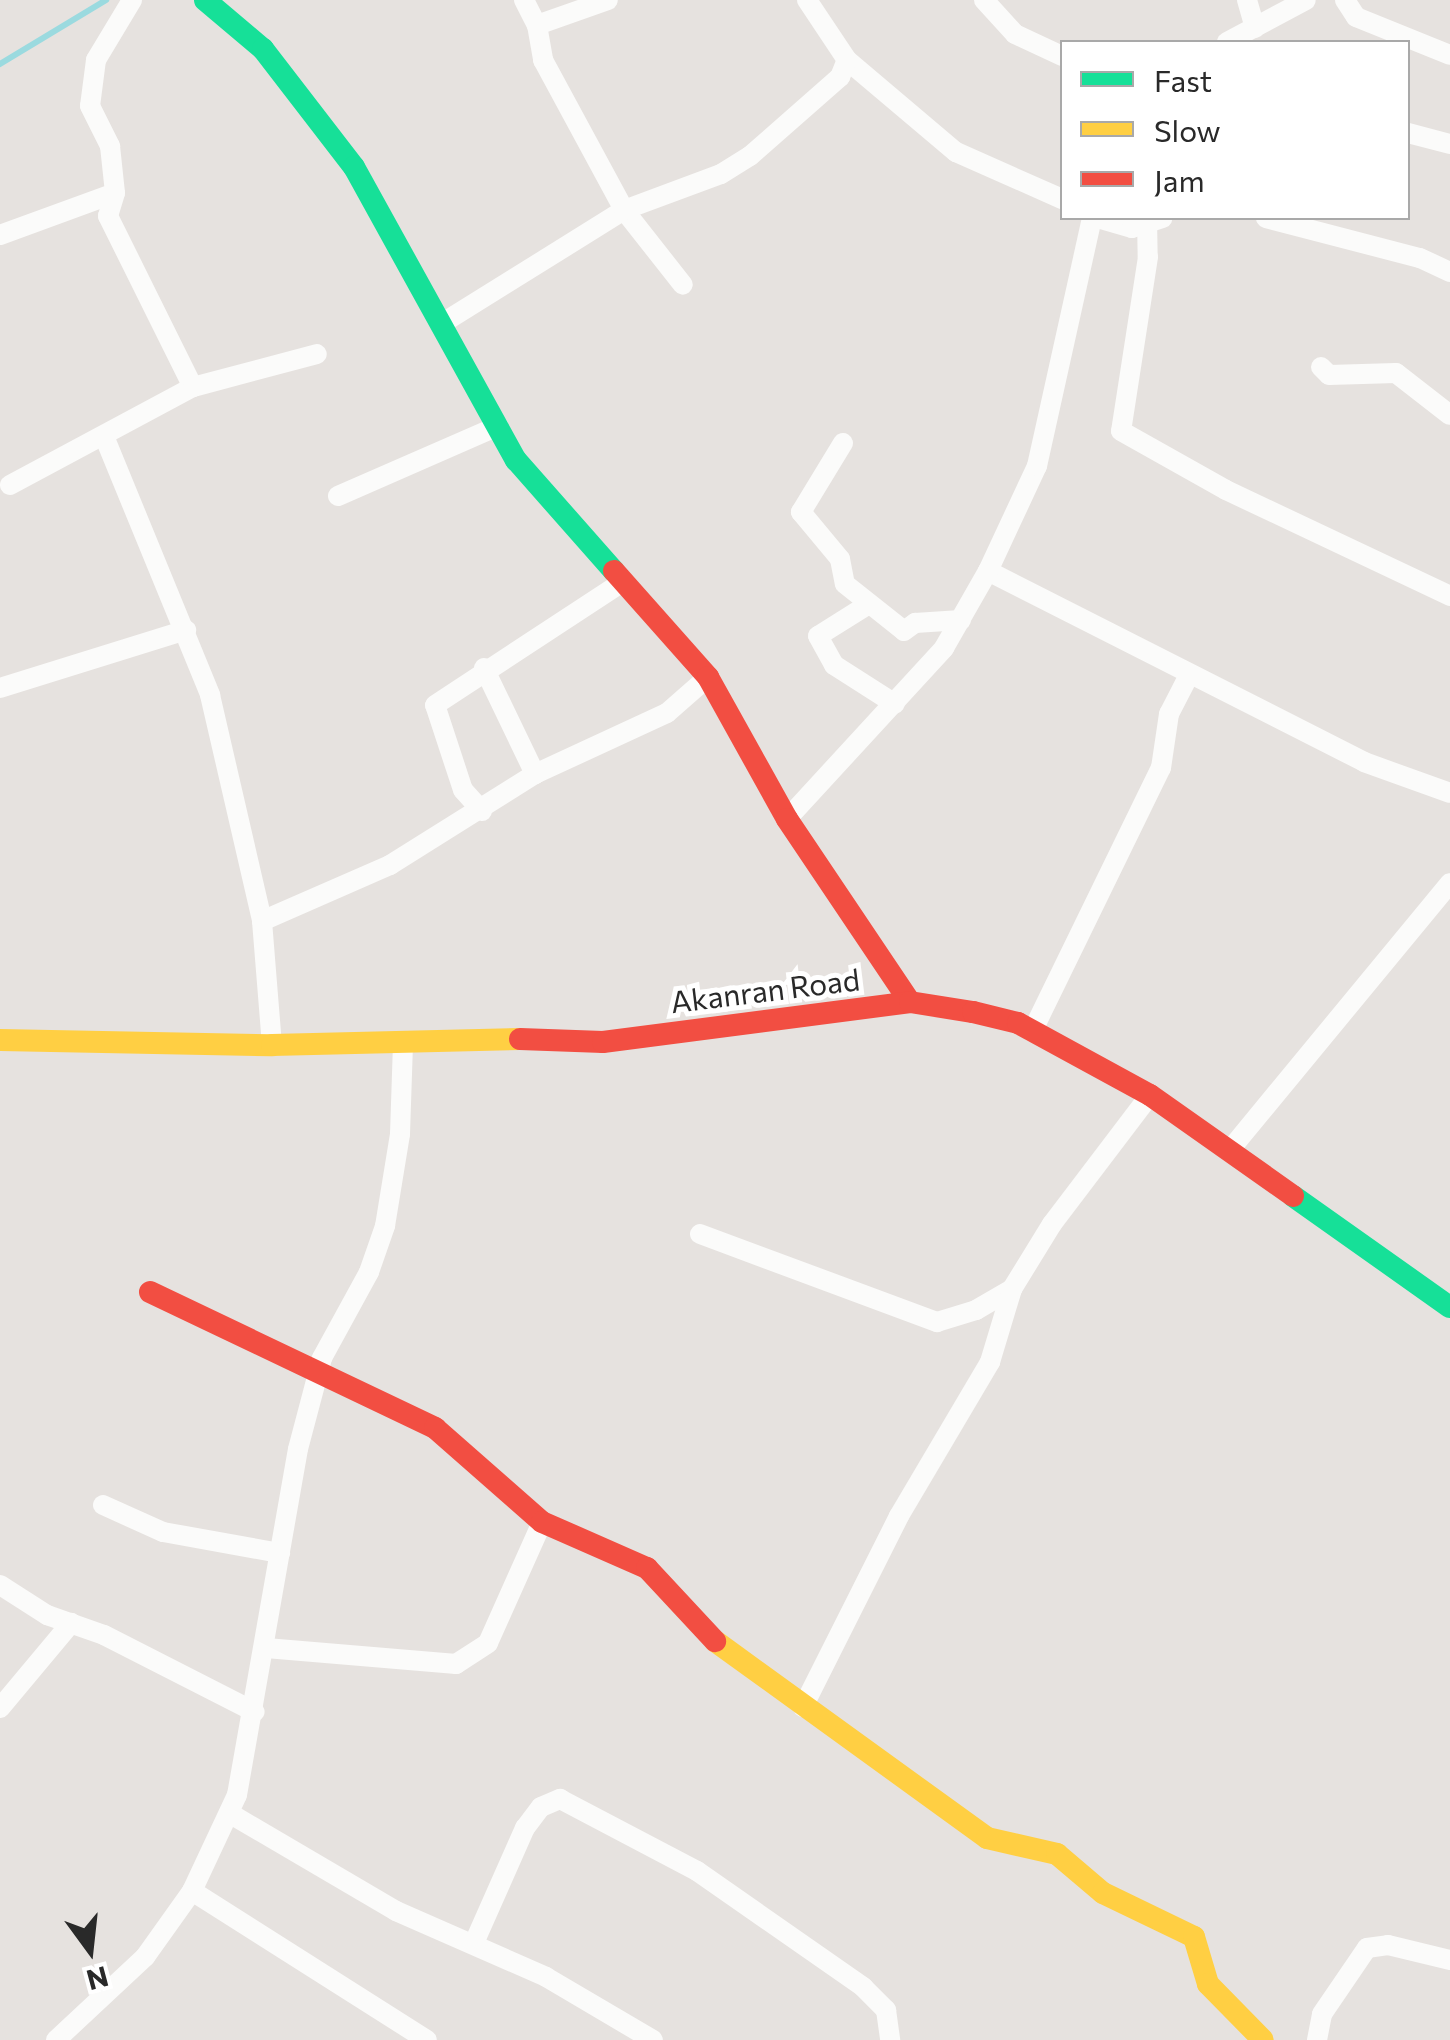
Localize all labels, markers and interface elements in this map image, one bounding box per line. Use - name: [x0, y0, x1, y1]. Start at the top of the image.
- legend: [1060, 40, 1410, 220]
- text: Fast: [1154, 61, 1212, 98]
- text: Slow: [1154, 111, 1221, 148]
- text: Jam: [1154, 161, 1205, 198]
- street label: Akanran Road: [668, 961, 862, 1019]
- north arrow: [40, 1900, 140, 2000]
- text: N: [83, 1960, 112, 1998]

